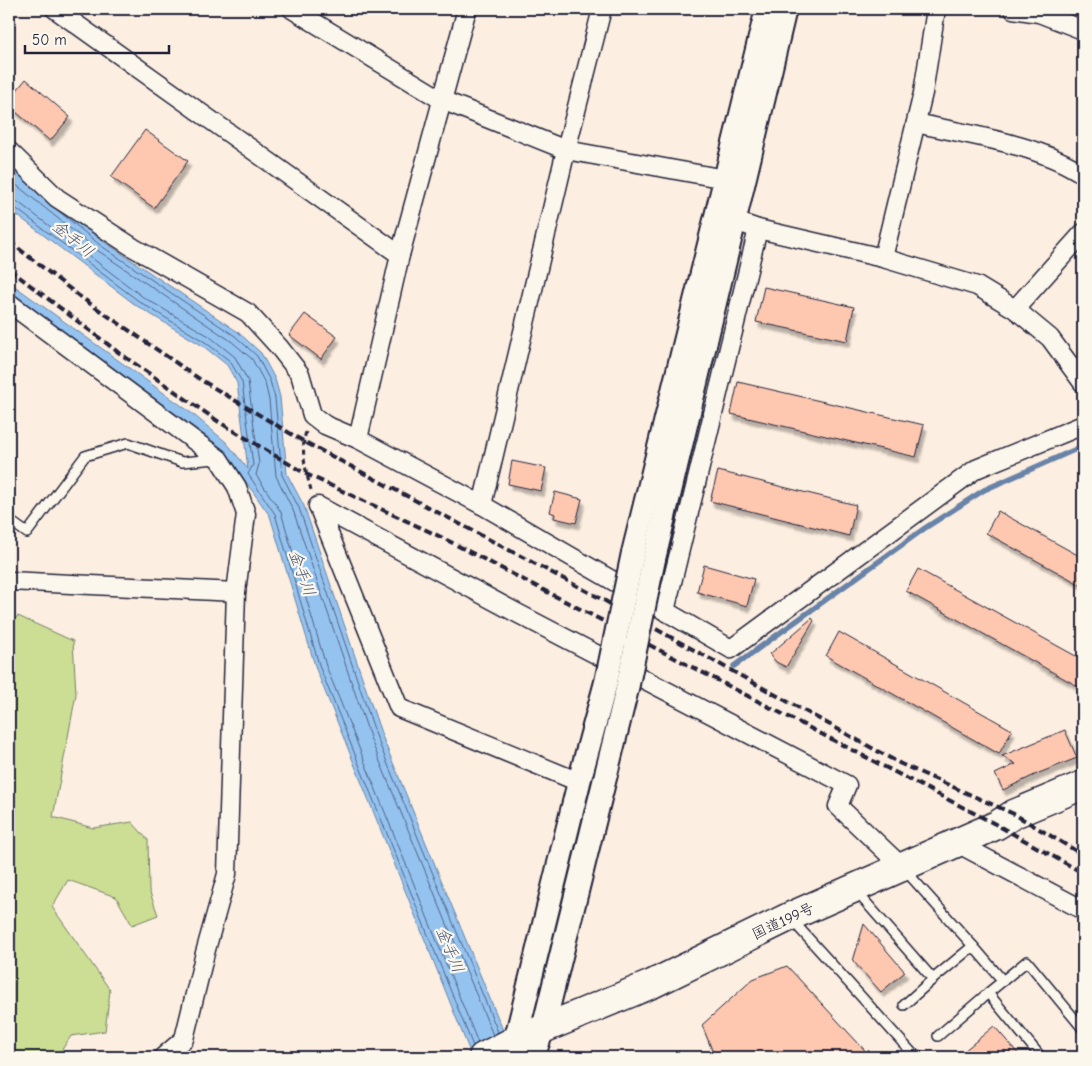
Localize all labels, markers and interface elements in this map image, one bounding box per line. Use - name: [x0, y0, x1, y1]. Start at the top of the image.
- scale bar: [25, 22, 169, 54]
- text: 50 m: [32, 31, 67, 49]
- water label: 金手川: [49, 217, 97, 261]
- water label: 金手川: [285, 547, 319, 599]
- street label: 国道199号: [749, 899, 817, 943]
- water label: 金手川: [433, 924, 467, 976]

